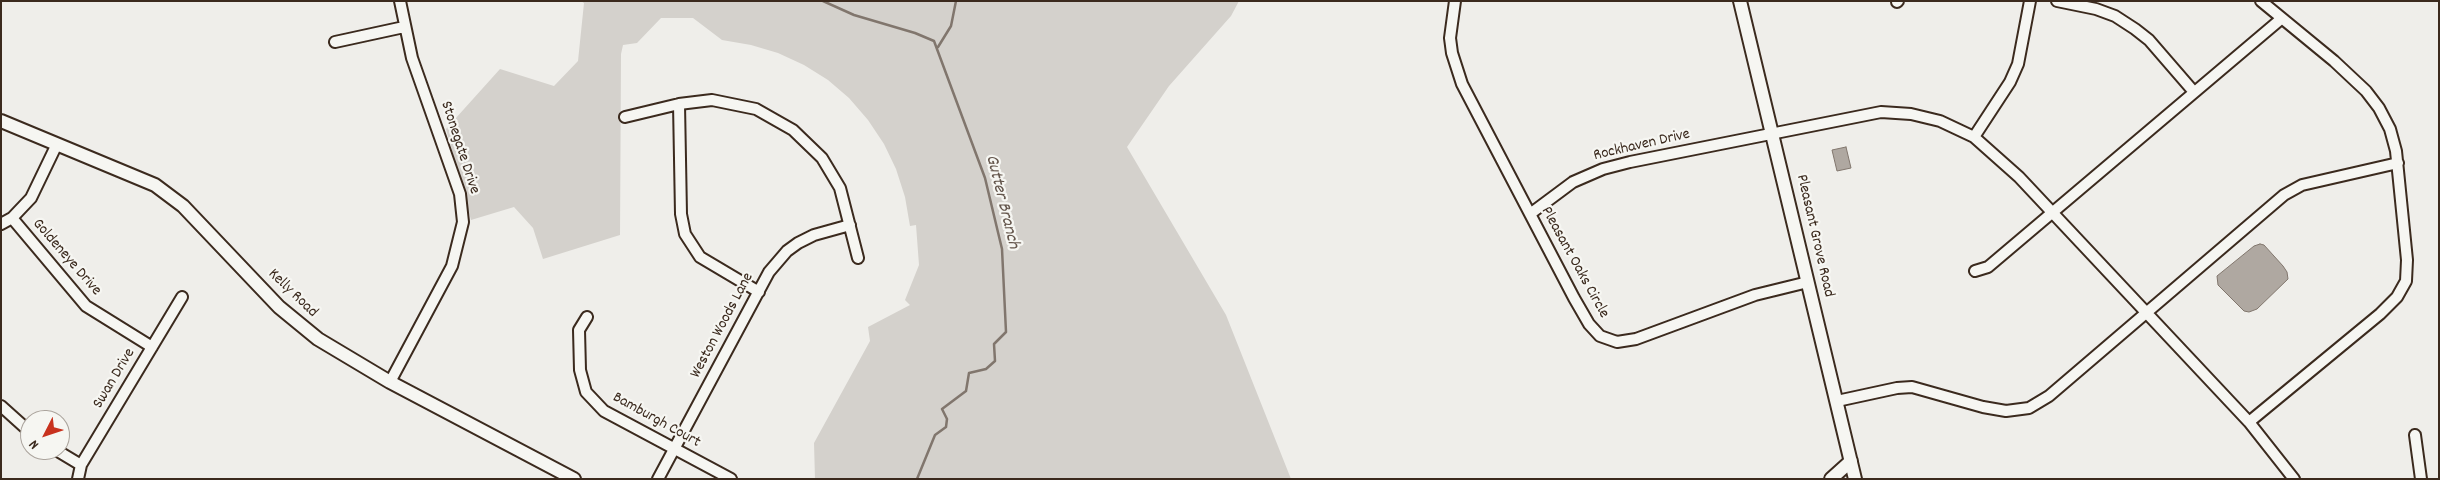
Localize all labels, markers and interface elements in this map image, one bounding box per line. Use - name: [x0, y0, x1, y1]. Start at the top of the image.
- street label: Stonegate Drive: [435, 99, 483, 197]
- street label: Rockhaven Drive: [1592, 126, 1692, 166]
- water label: Gutter Branch: [979, 153, 1023, 251]
- street label: Pleasant Grove Road: [1791, 173, 1837, 299]
- street label: Pleasant Oaks Circle: [1535, 204, 1613, 322]
- street label: Goldeneye Drive: [27, 215, 105, 301]
- street label: Kelly Road: [263, 266, 321, 322]
- street label: Weston Woods Lane: [687, 270, 759, 382]
- street label: Swan Drive: [90, 345, 140, 413]
- street label: Bamburgh Court: [609, 389, 703, 453]
- north arrow: [20, 410, 70, 460]
- text: N: [25, 435, 44, 453]

